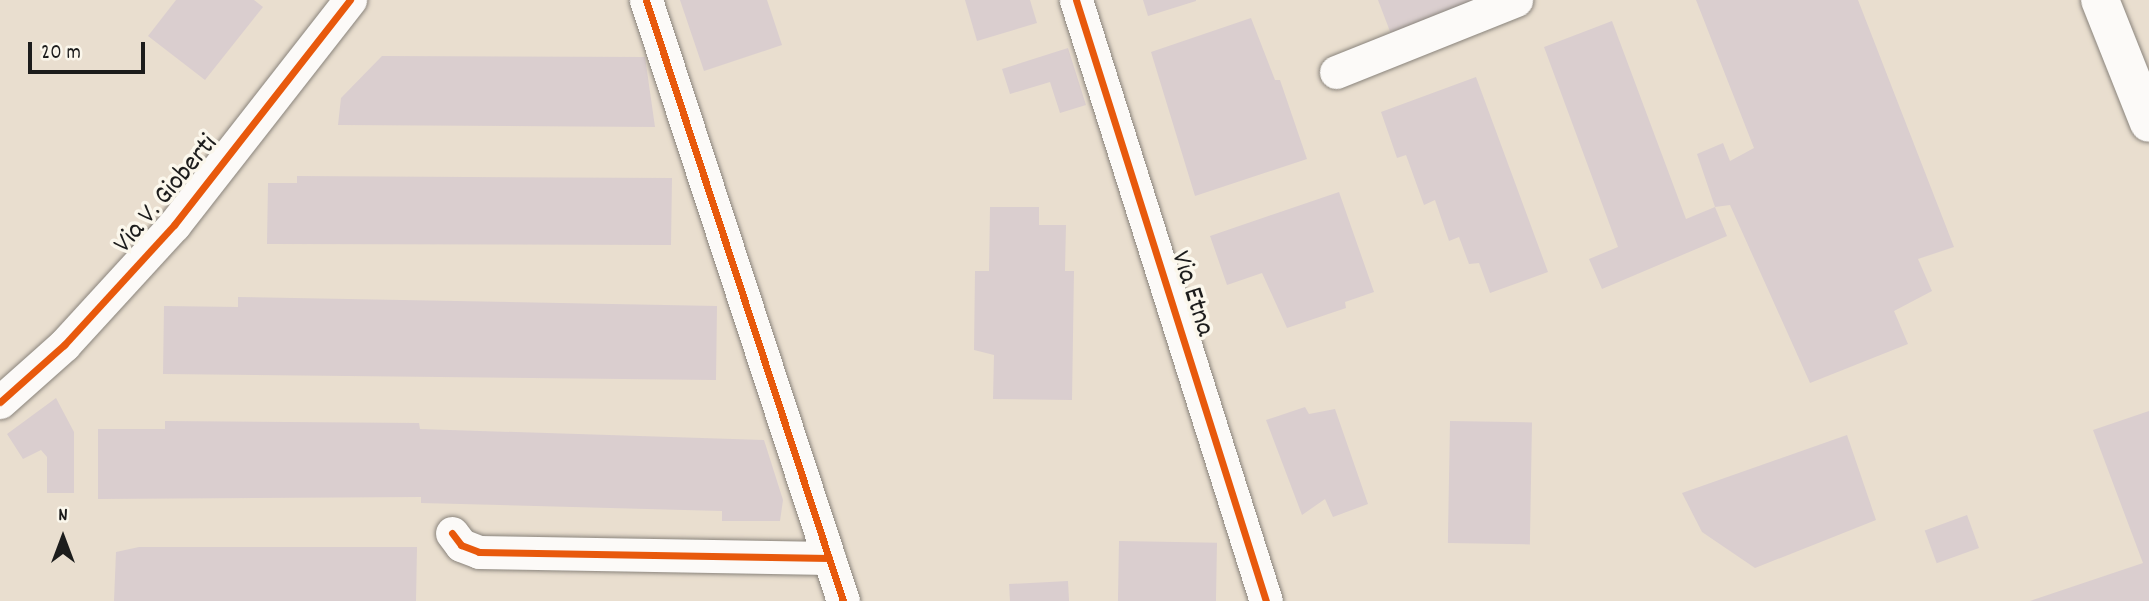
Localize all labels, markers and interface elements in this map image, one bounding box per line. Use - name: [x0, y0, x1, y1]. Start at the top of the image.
- scale bar: [32, 28, 149, 72]
- text: 20 m: [41, 39, 81, 69]
- street label: Via V. Gioberti: [108, 129, 226, 261]
- street label: Via Etna: [1162, 247, 1220, 341]
- north arrow: [28, 503, 98, 573]
- text: N: [58, 503, 68, 530]

